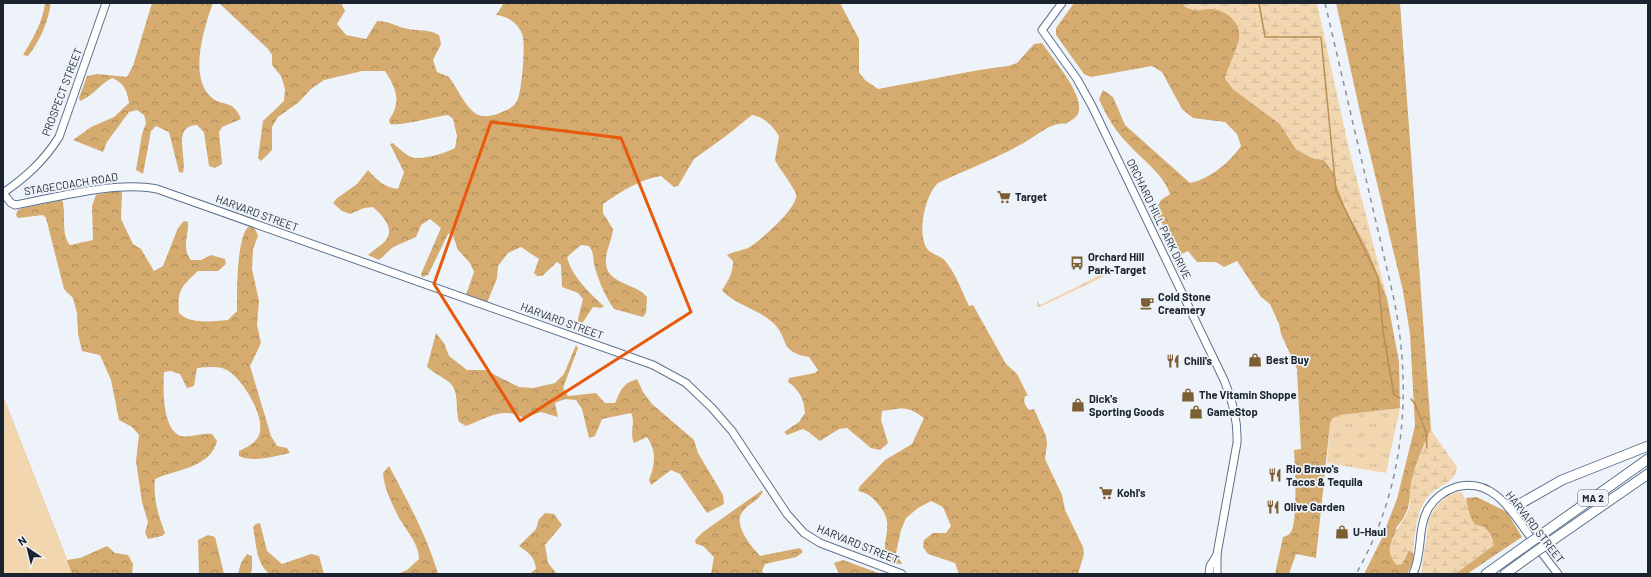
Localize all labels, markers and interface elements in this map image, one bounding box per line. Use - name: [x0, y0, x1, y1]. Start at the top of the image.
- street label: PROSPECT STREET: [39, 46, 84, 138]
- street label: ORCHARD HILL PARK DRIVE: [1125, 156, 1195, 282]
- street label: STAGECOACH ROAD: [23, 170, 119, 197]
- supermarket icon: Target: [996, 189, 1012, 205]
- place label: Target: [1015, 190, 1047, 203]
- street label: HARVARD STREET: [214, 192, 300, 234]
- place label: Orchard Hill Park-Target: [1088, 250, 1146, 276]
- bus stop icon: Orchard Hill Park-Target: [1069, 255, 1085, 271]
- place label: Cold Stone Creamery: [1158, 290, 1211, 316]
- cafe icon: Cold Stone Creamery: [1139, 295, 1155, 311]
- street label: HARVARD STREET: [519, 300, 605, 342]
- shop icon: Best Buy: [1247, 352, 1263, 368]
- restaurant icon: Chili's: [1165, 353, 1181, 369]
- place label: Best Buy: [1266, 353, 1309, 366]
- place label: Chili's: [1184, 354, 1213, 367]
- shop icon: The Vitamin Shoppe: [1180, 387, 1196, 403]
- place label: The Vitamin Shoppe: [1199, 388, 1297, 401]
- place label: Dick's Sporting Goods: [1089, 392, 1165, 418]
- shop icon: Dick's Sporting Goods: [1070, 397, 1086, 413]
- shop icon: GameStop: [1188, 404, 1204, 420]
- place label: GameStop: [1207, 405, 1258, 418]
- place label: Rio Bravo's Tacos & Tequila: [1286, 462, 1363, 488]
- restaurant icon: Rio Bravo's Tacos & Tequila: [1267, 467, 1283, 483]
- supermarket icon: Kohl's: [1098, 485, 1114, 501]
- place label: Kohl's: [1117, 486, 1146, 499]
- street label: HARVARD STREET: [1503, 488, 1567, 565]
- road number: MA 2: [1578, 490, 1608, 506]
- restaurant icon: Olive Garden: [1265, 499, 1281, 515]
- place label: Olive Garden: [1284, 500, 1345, 513]
- street label: HARVARD STREET: [815, 521, 901, 566]
- shop icon: U-Haul: [1334, 524, 1350, 540]
- place label: U-Haul: [1353, 525, 1386, 538]
- north arrow: [8, 529, 48, 569]
- text: N: [15, 533, 29, 548]

